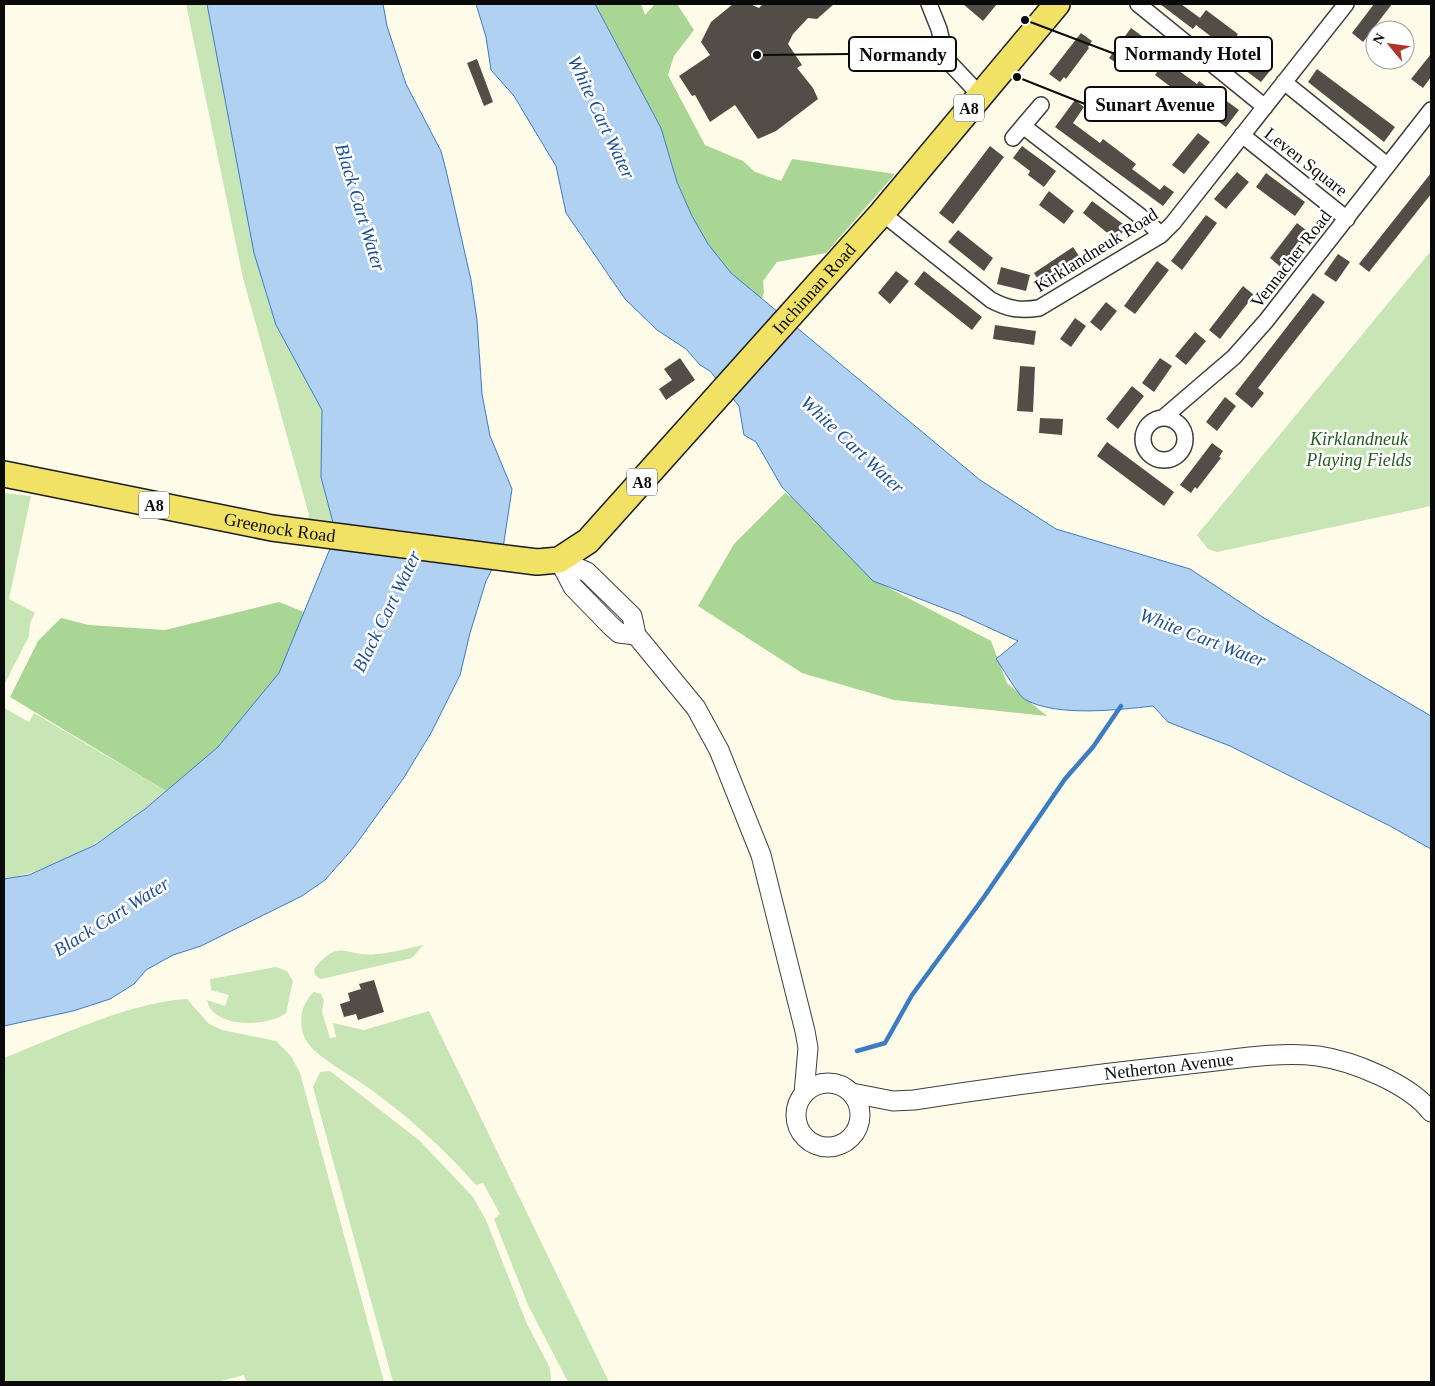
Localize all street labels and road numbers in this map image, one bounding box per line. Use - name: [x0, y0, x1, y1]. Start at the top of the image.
- road number: A8: [954, 95, 984, 122]
- street label: Leven Square: [1261, 124, 1351, 200]
- street label: Kirklandneuk Road: [1031, 204, 1161, 296]
- street label: Vennacher Road: [1247, 206, 1335, 312]
- street label: Inchinnan Road: [768, 239, 860, 338]
- road number: A8: [627, 468, 657, 496]
- road number: A8: [139, 492, 169, 518]
- street label: Greenock Road: [222, 509, 337, 546]
- street label: Netherton Avenue: [1103, 1049, 1235, 1084]

